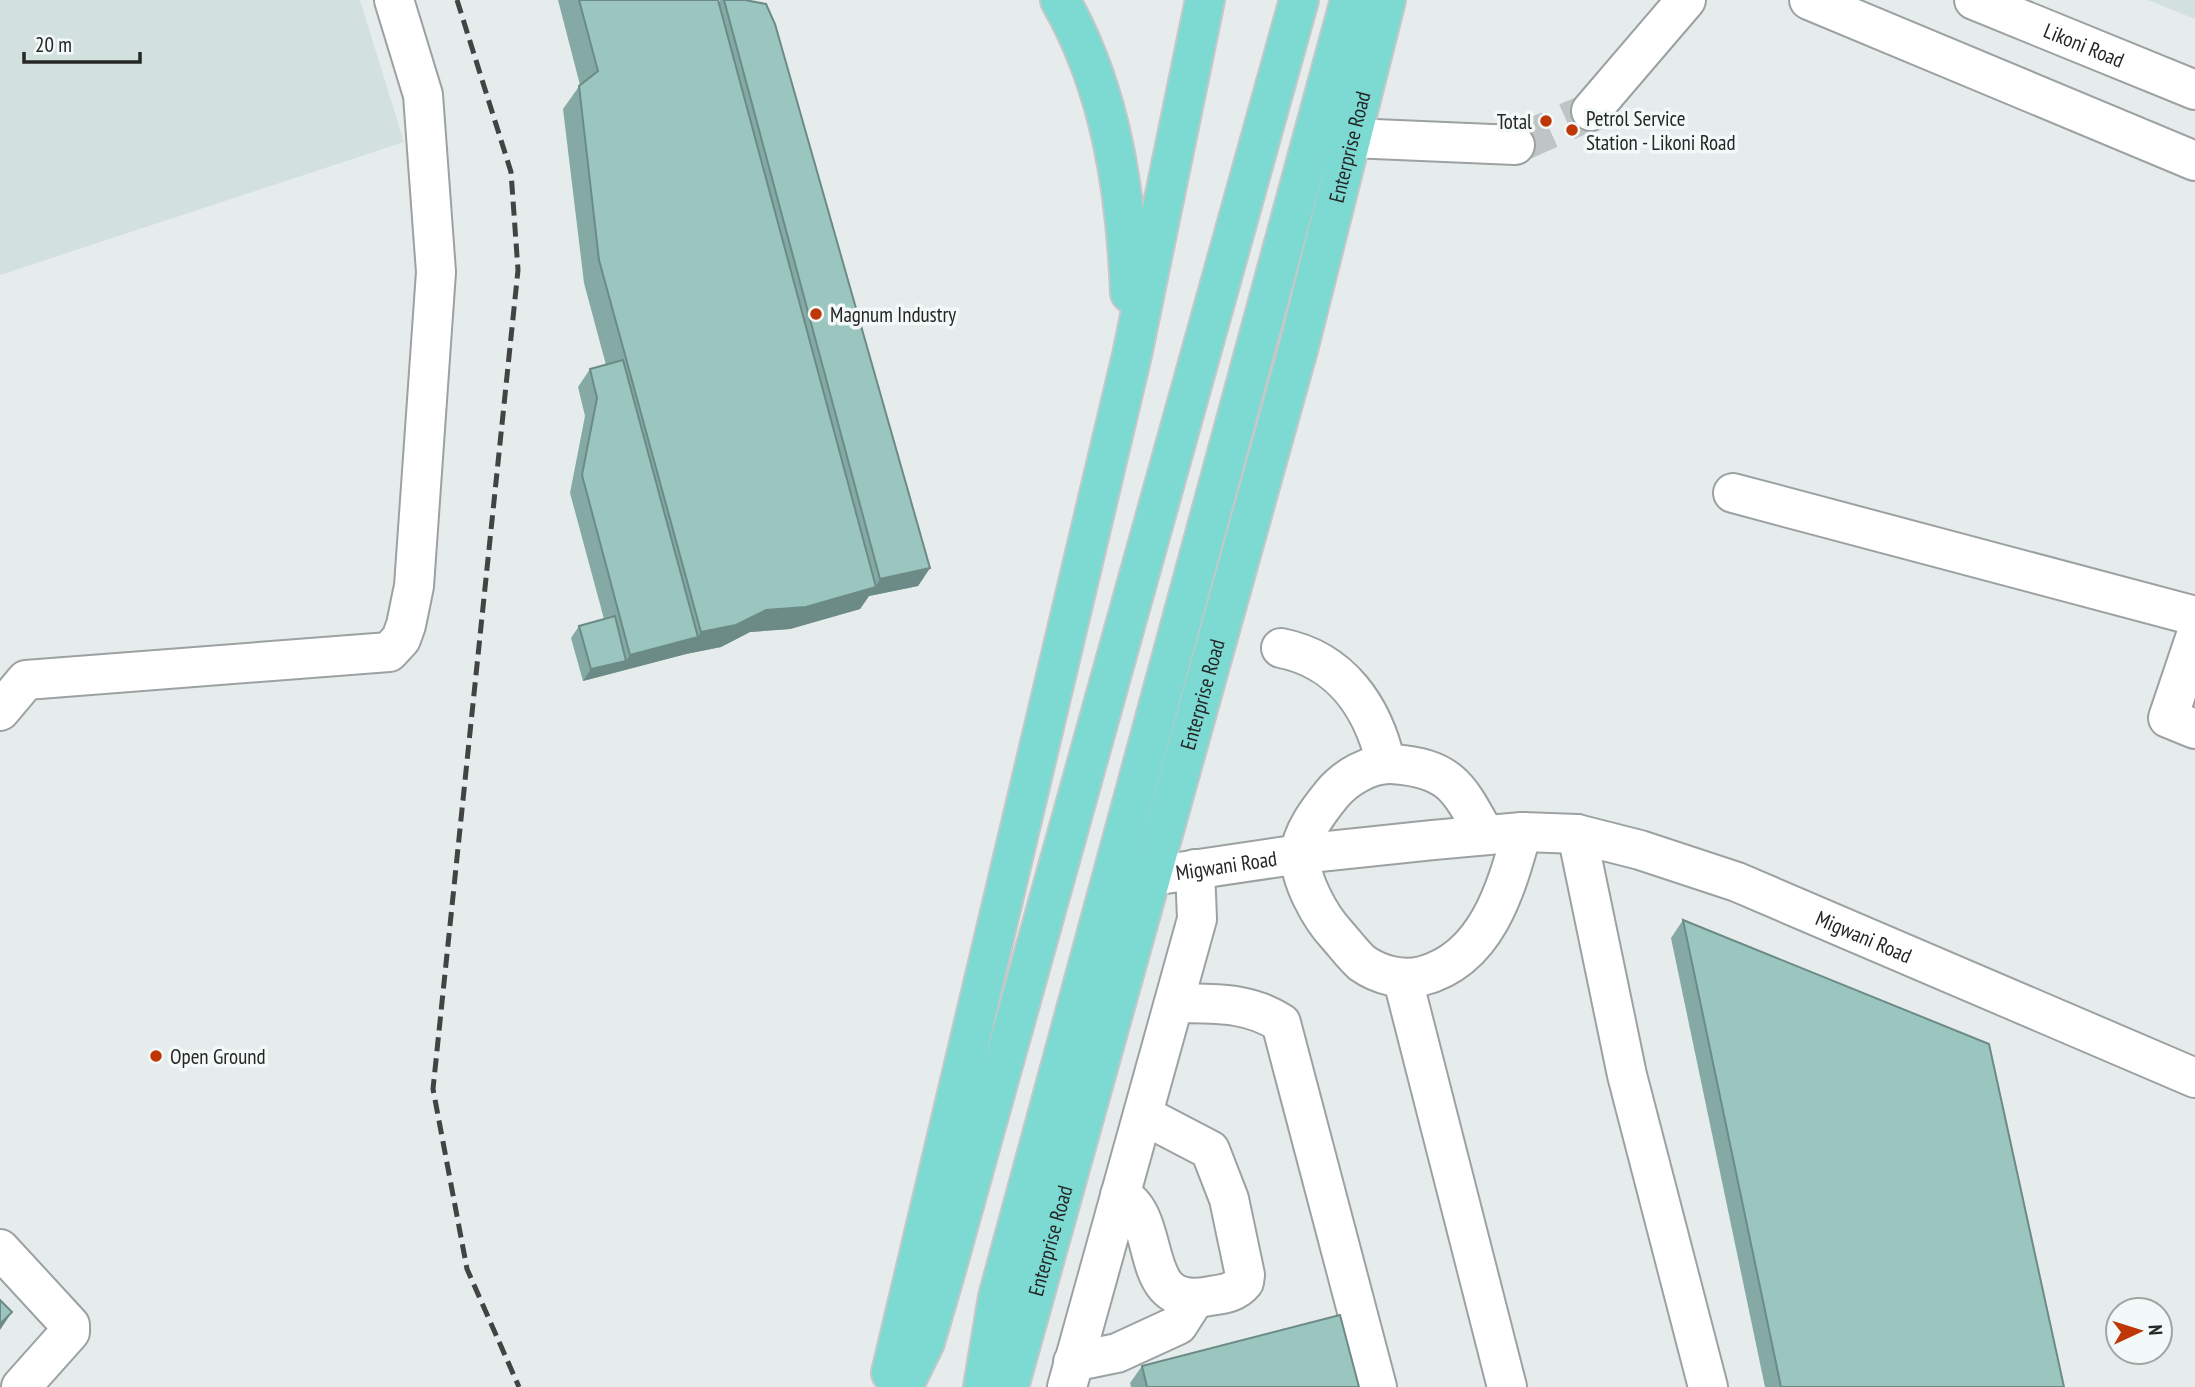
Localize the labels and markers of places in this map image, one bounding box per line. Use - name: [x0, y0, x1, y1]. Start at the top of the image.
- place label: Petrol Service Station - Likoni Road: [1586, 105, 1736, 156]
- place label: Total: [1497, 108, 1532, 135]
- marker: Total: [1538, 113, 1554, 129]
- marker: Petrol Service Station - Likoni Road: [1564, 122, 1580, 138]
- place label: Magnum Industry: [830, 301, 956, 328]
- marker: Magnum Industry: [808, 306, 824, 322]
- place label: Open Ground: [170, 1043, 266, 1070]
- marker: Open Ground: [148, 1048, 164, 1064]

